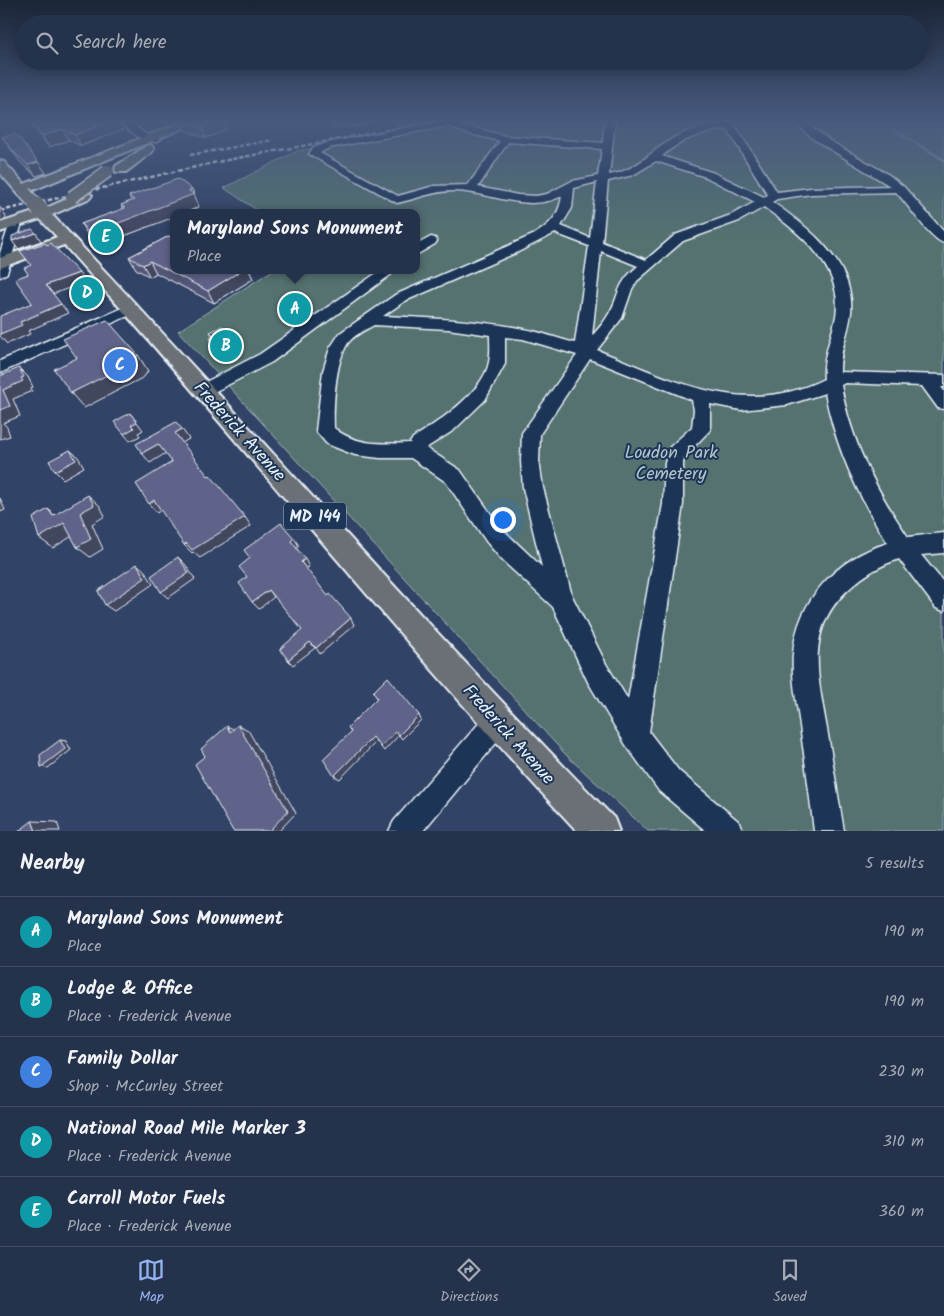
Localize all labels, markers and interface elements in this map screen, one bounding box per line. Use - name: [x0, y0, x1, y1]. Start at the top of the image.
- search box: [15, 15, 929, 70]
- text: Search here: [73, 28, 167, 58]
- icon: search: [33, 29, 61, 57]
- popup: [170, 209, 420, 274]
- text: Maryland Sons Monument: [187, 214, 403, 244]
- pin: E: [90, 218, 122, 256]
- text: Place: [187, 244, 221, 269]
- pin: D: [71, 274, 103, 312]
- pin: A: [279, 290, 311, 328]
- pin: B: [210, 327, 242, 365]
- pin: C: [104, 346, 136, 384]
- street label: Frederick Avenue: [185, 375, 292, 489]
- park label: Loudon Park Cemetery: [624, 439, 718, 489]
- road number: MD 144: [284, 502, 346, 530]
- your location: [490, 507, 516, 533]
- street label: Frederick Avenue: [454, 678, 561, 792]
- text: Nearby: [20, 847, 85, 880]
- text: 5 results: [865, 851, 924, 876]
- text: Maryland Sons Monument: [67, 904, 283, 934]
- text: A: [31, 919, 41, 944]
- text: 190 m: [884, 919, 924, 944]
- text: Place: [67, 934, 101, 959]
- text: Lodge & Office: [67, 974, 193, 1004]
- text: B: [31, 989, 41, 1014]
- text: 190 m: [884, 989, 924, 1014]
- text: Place · Frederick Avenue: [67, 1004, 231, 1029]
- text: Family Dollar: [67, 1044, 178, 1074]
- text: C: [31, 1059, 41, 1084]
- text: 230 m: [878, 1059, 924, 1084]
- text: Shop · McCurley Street: [67, 1074, 224, 1099]
- text: National Road Mile Marker 3: [67, 1114, 306, 1144]
- text: D: [31, 1129, 41, 1154]
- text: 310 m: [883, 1129, 924, 1154]
- text: Place · Frederick Avenue: [67, 1144, 231, 1169]
- text: Carroll Motor Fuels: [67, 1184, 225, 1214]
- text: E: [32, 1199, 40, 1224]
- text: 360 m: [879, 1199, 924, 1224]
- text: Place · Frederick Avenue: [67, 1214, 231, 1239]
- tab: Map: [137, 1256, 165, 1308]
- tab: Directions: [440, 1256, 498, 1308]
- tab: Saved: [773, 1256, 807, 1308]

